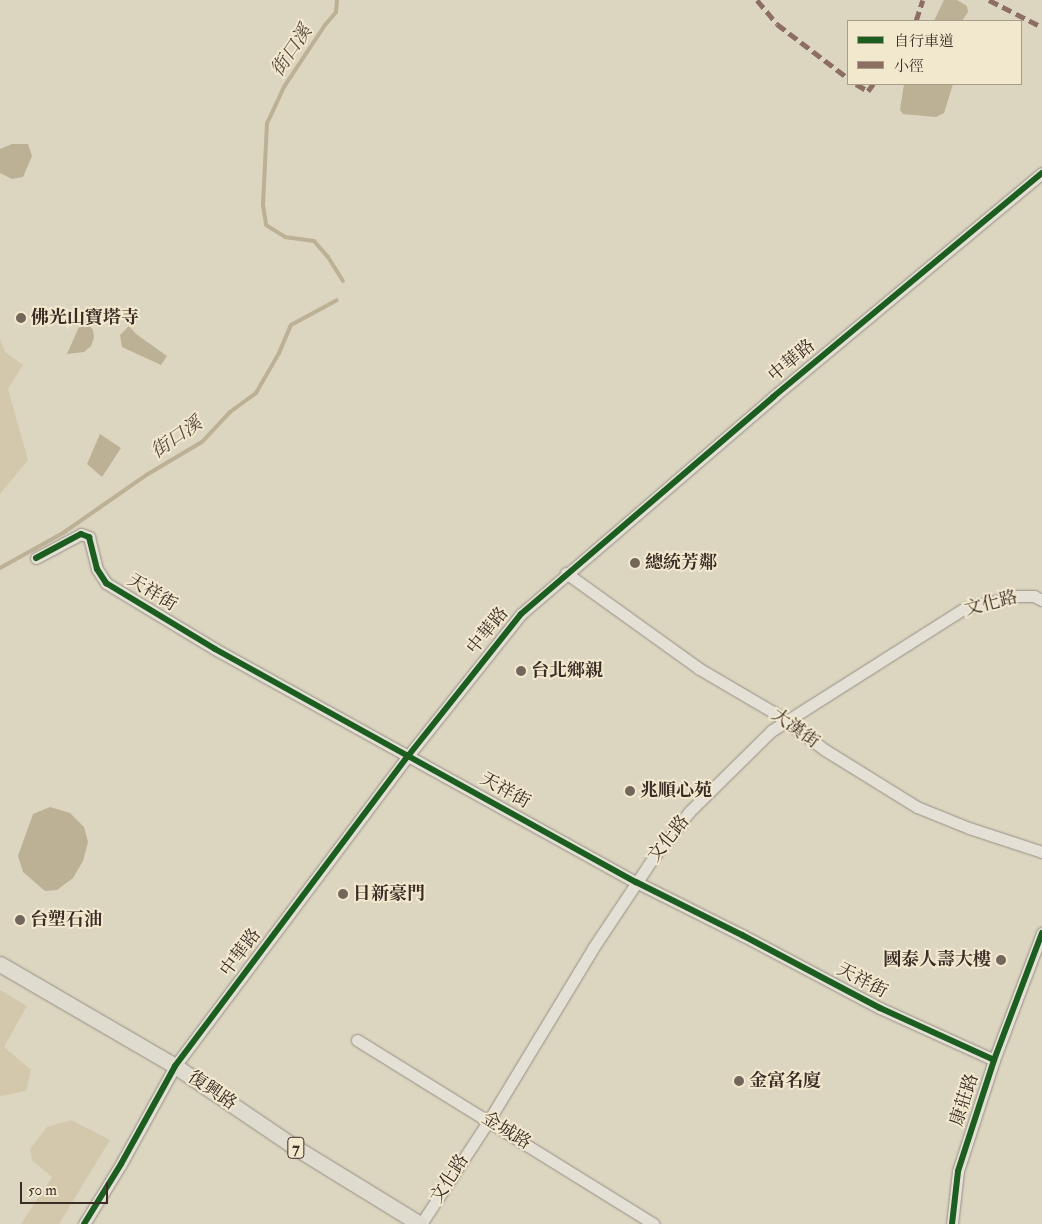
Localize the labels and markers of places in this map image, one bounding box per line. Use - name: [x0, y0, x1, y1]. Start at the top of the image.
- place label: 佛光山寶塔寺: [31, 307, 139, 329]
- marker: 佛光山寶塔寺: [15, 312, 27, 324]
- place label: 總統芳鄰: [645, 552, 717, 574]
- marker: 總統芳鄰: [629, 557, 641, 569]
- place label: 台北鄉親: [531, 660, 603, 682]
- marker: 台北鄉親: [515, 665, 527, 677]
- place label: 兆順心苑: [640, 780, 712, 802]
- marker: 兆順心苑: [624, 785, 636, 797]
- place label: 日新豪門: [353, 883, 425, 905]
- marker: 日新豪門: [337, 888, 349, 900]
- place label: 台塑石油: [30, 909, 102, 931]
- marker: 台塑石油: [14, 914, 26, 926]
- place label: 國泰人壽大樓: [883, 949, 991, 971]
- marker: 國泰人壽大樓: [995, 954, 1007, 966]
- place label: 金富名廈: [749, 1070, 821, 1092]
- marker: 金富名廈: [733, 1075, 745, 1087]

